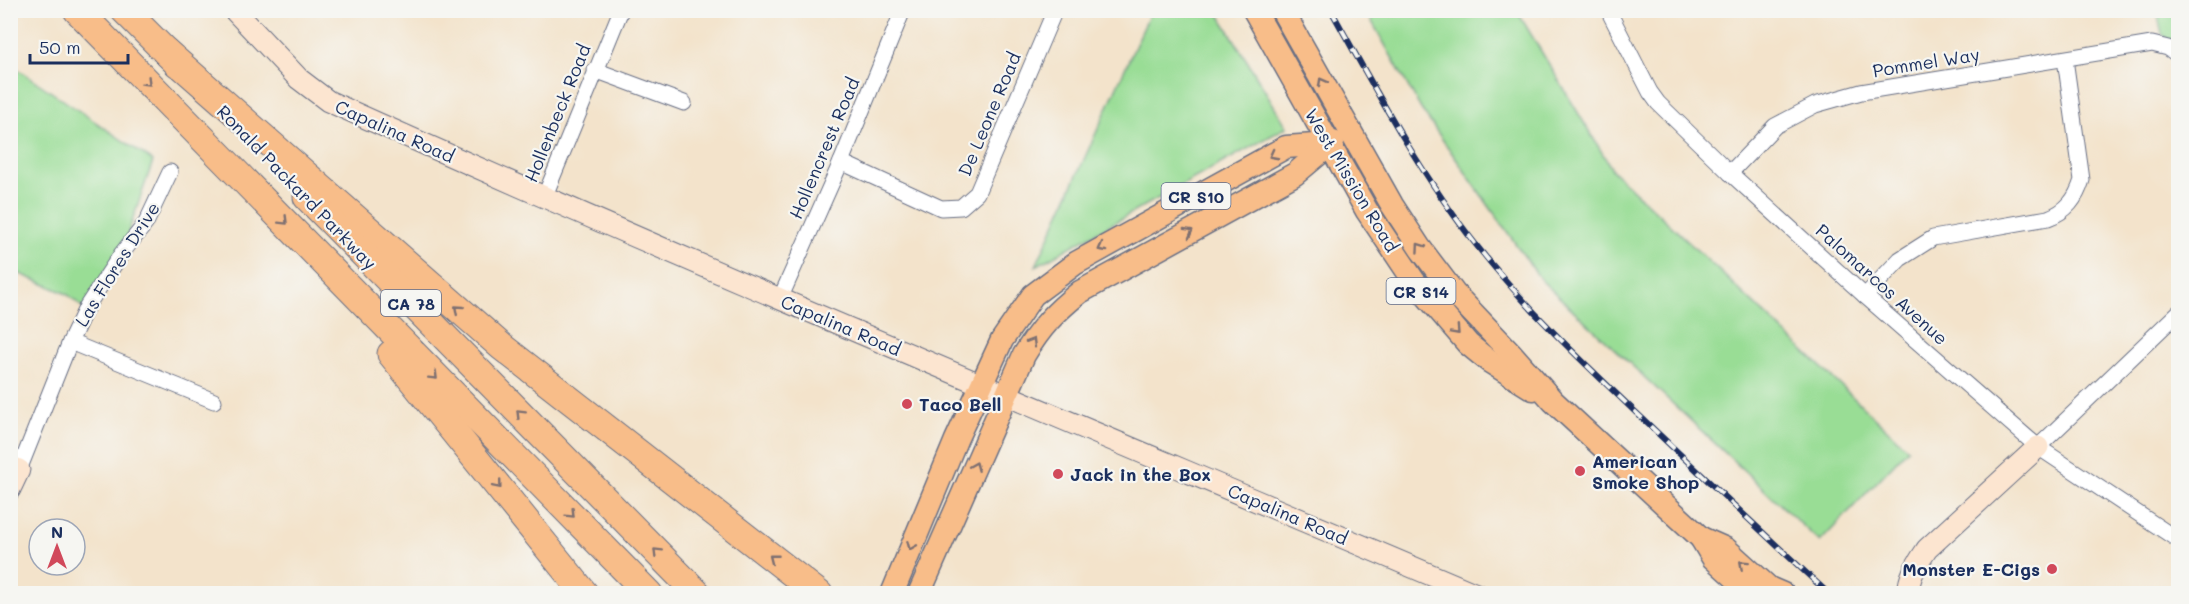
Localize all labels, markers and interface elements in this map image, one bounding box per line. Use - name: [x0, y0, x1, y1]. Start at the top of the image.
- scale bar: [30, 27, 128, 65]
- text: 50 m: [39, 35, 81, 59]
- street label: Hollenbeck Road: [518, 40, 596, 186]
- street label: Pommel Way: [1871, 42, 1981, 82]
- street label: De Leone Road: [952, 48, 1026, 180]
- street label: Hollencrest Road: [783, 73, 865, 223]
- one-way arrow: [140, 75, 151, 86]
- one-way arrow: [1318, 78, 1329, 88]
- street label: Capalina Road: [332, 94, 458, 168]
- street label: Ronald Packard Parkway: [212, 99, 382, 275]
- street label: West Mission Road: [1300, 104, 1404, 256]
- one-way arrow: [1268, 147, 1279, 159]
- road number: CR S10: [1162, 183, 1230, 209]
- street label: Las Flores Drive: [69, 197, 165, 331]
- one-way arrow: [277, 215, 288, 225]
- street label: Palomarcos Avenue: [1811, 218, 1953, 350]
- one-way arrow: [1183, 228, 1194, 239]
- one-way arrow: [1097, 241, 1108, 253]
- one-way arrow: [1416, 243, 1427, 254]
- road number: CR S14: [1386, 278, 1456, 304]
- street label: Capalina Road: [777, 289, 905, 361]
- road number: CA 78: [381, 290, 441, 316]
- one-way arrow: [454, 305, 465, 316]
- one-way arrow: [1449, 325, 1460, 335]
- one-way arrow: [1024, 338, 1036, 348]
- one-way arrow: [427, 368, 438, 379]
- place label: Taco Bell: [919, 392, 1001, 416]
- marker: Taco Bell: [900, 397, 914, 411]
- one-way arrow: [517, 410, 528, 421]
- place label: American Smoke Shop: [1592, 449, 1699, 494]
- one-way arrow: [968, 462, 980, 473]
- place label: Jack in the Box: [1070, 462, 1211, 486]
- marker: American Smoke Shop: [1573, 464, 1587, 478]
- marker: Jack in the Box: [1051, 467, 1065, 481]
- one-way arrow: [490, 478, 501, 489]
- street label: Capalina Road: [1224, 478, 1352, 550]
- one-way arrow: [564, 507, 575, 518]
- north arrow: [27, 517, 87, 577]
- text: N: [51, 521, 63, 542]
- one-way arrow: [906, 540, 918, 551]
- one-way arrow: [654, 548, 665, 559]
- one-way arrow: [768, 554, 779, 565]
- place label: Monster E-Cigs: [1902, 557, 2040, 581]
- one-way arrow: [1739, 560, 1750, 571]
- marker: Monster E-Cigs: [2045, 562, 2059, 576]

